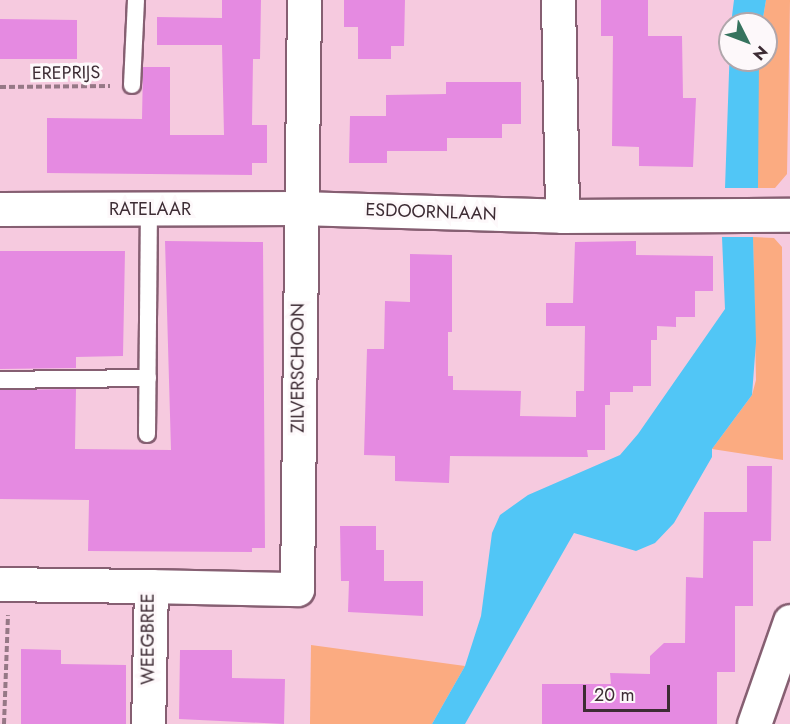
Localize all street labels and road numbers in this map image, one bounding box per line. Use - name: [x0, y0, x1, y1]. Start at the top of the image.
- street label: EREPRIJS: [32, 62, 100, 84]
- street label: RATELAAR: [109, 198, 191, 220]
- street label: ESDOORNLAAN: [365, 199, 497, 225]
- street label: ZILVERSCHOON: [287, 303, 309, 433]
- street label: WEEGBREE: [137, 593, 159, 685]

